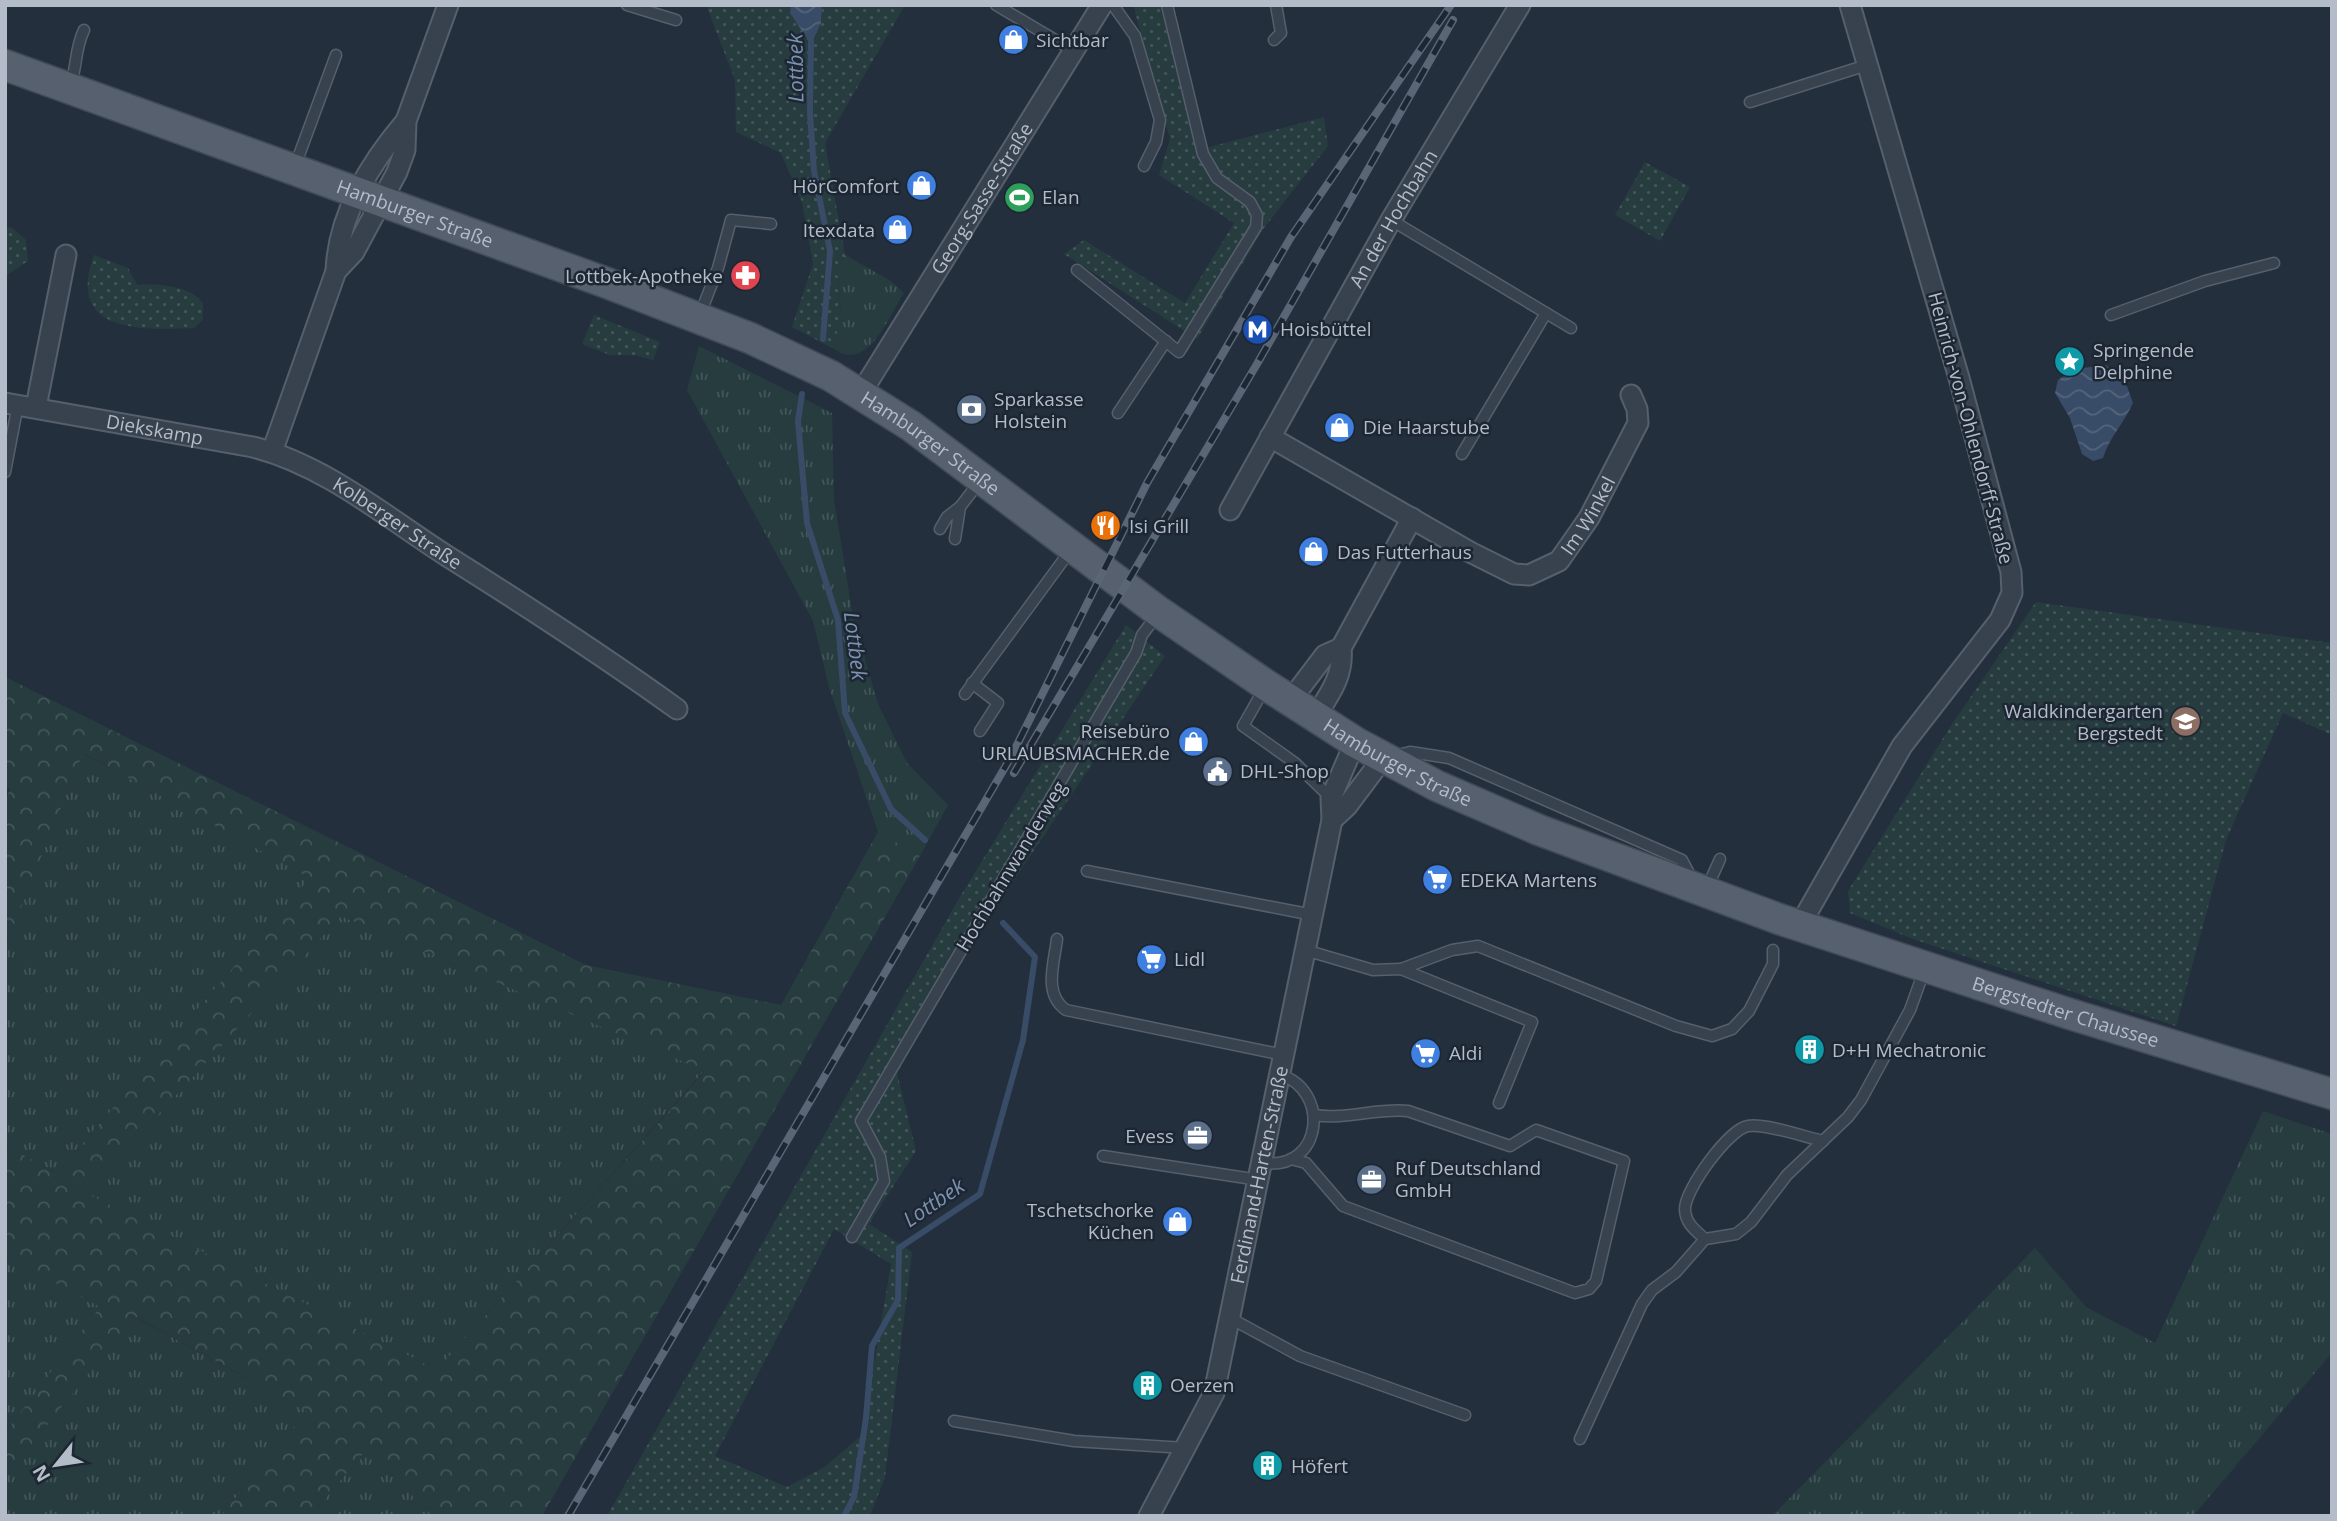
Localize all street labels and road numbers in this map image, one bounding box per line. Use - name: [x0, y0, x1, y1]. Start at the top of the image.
- street label: Georg-Sasse-Straße: [925, 118, 1039, 279]
- street label: An der Hochbahn: [1343, 145, 1443, 292]
- street label: Hamburger Straße: [333, 173, 497, 254]
- street label: Heinrich-von-Ohlendorff-Straße: [1922, 289, 2020, 567]
- street label: Hamburger Straße: [856, 385, 1005, 501]
- street label: Diekskamp: [104, 408, 205, 451]
- street label: Kolberger Straße: [328, 471, 467, 575]
- street label: Im Winkel: [1554, 472, 1621, 560]
- street label: Hamburger Straße: [1319, 712, 1476, 813]
- street label: Hochbahnwanderweg: [950, 776, 1072, 956]
- street label: Bergstedter Chaussee: [1969, 970, 2162, 1053]
- street label: Ferdinand-Harten-Straße: [1224, 1063, 1294, 1286]

